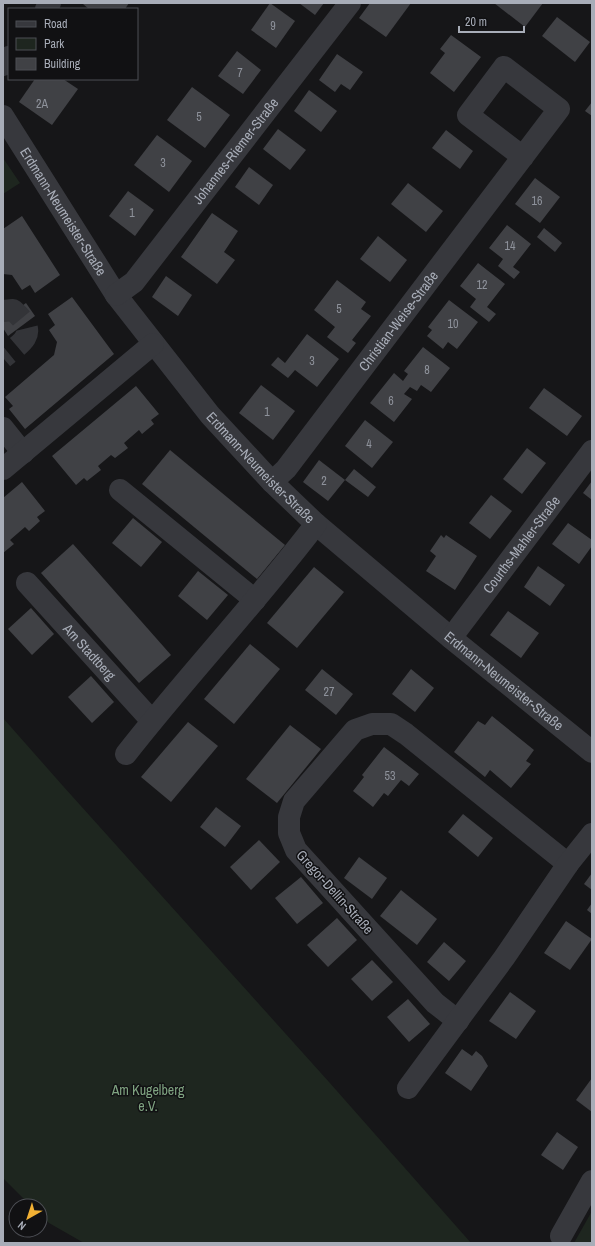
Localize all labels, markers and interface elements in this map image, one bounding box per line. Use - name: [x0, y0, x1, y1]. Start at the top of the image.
- legend: [8, 8, 138, 80]
- scale bar: [459, 8, 524, 34]
- text: 20 m: [465, 14, 487, 30]
- text: Road: [44, 16, 68, 32]
- house number: 9: [270, 18, 276, 34]
- text: Park: [44, 36, 64, 52]
- text: Building: [44, 56, 81, 72]
- house number: 7: [237, 65, 243, 81]
- street label: Johannes-Riemer-Straße: [189, 94, 282, 208]
- house number: 2A: [36, 96, 48, 112]
- house number: 5: [196, 109, 202, 125]
- street label: Erdmann-Neumeister-Straße: [16, 144, 110, 279]
- house number: 3: [160, 155, 166, 171]
- house number: 16: [532, 193, 542, 209]
- house number: 1: [129, 205, 135, 221]
- house number: 14: [505, 238, 516, 254]
- street label: Christian-Weise-Straße: [355, 267, 442, 375]
- house number: 12: [477, 277, 487, 293]
- house number: 5: [336, 301, 342, 317]
- house number: 10: [448, 316, 458, 332]
- house number: 3: [309, 353, 315, 369]
- house number: 8: [424, 362, 430, 378]
- house number: 6: [388, 393, 394, 409]
- house number: 1: [264, 404, 270, 420]
- street label: Erdmann-Neumeister-Straße: [203, 408, 318, 527]
- house number: 4: [366, 436, 372, 452]
- house number: 2: [321, 473, 327, 489]
- street label: Courths-Mahler-Straße: [479, 492, 564, 597]
- street label: Am Stadtberg: [58, 619, 120, 684]
- street label: Erdmann-Neumeister-Straße: [441, 627, 567, 734]
- house number: 27: [324, 684, 335, 700]
- house number: 53: [385, 768, 395, 784]
- street label: Gregor-Dellin-Straße: [292, 846, 378, 938]
- park label: Am Kugelberg e.V.: [111, 1081, 185, 1115]
- north arrow: [8, 1198, 48, 1238]
- text: N: [15, 1218, 29, 1233]

